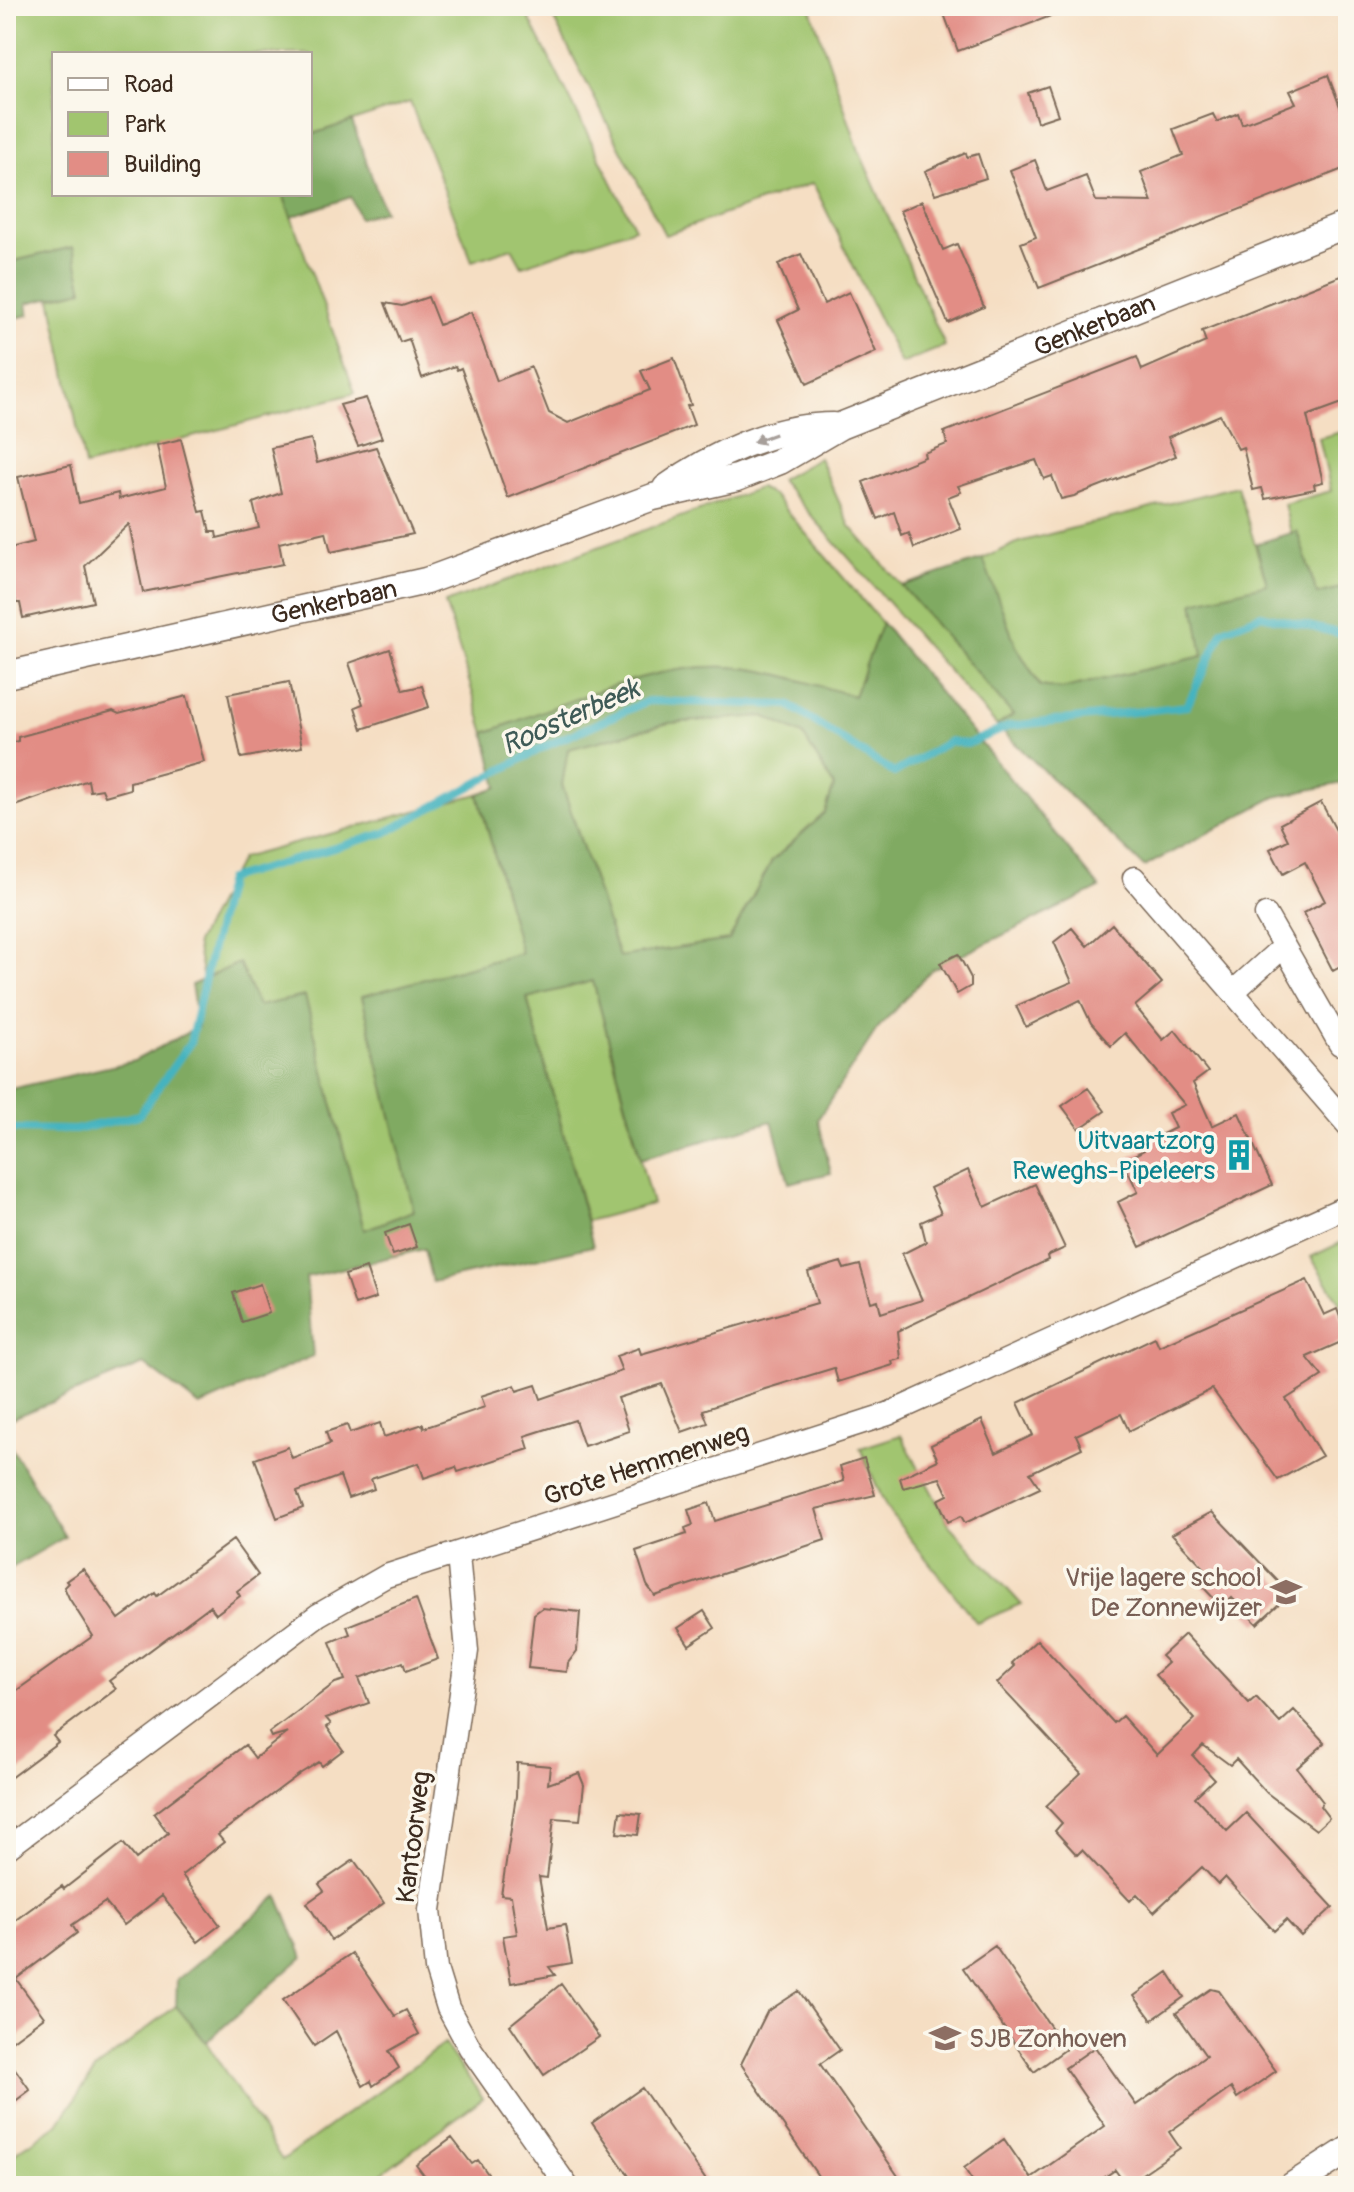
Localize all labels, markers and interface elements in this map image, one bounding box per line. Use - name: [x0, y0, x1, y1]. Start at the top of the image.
- legend: [52, 52, 312, 196]
- text: Road: [124, 70, 174, 99]
- text: Park: [124, 110, 166, 139]
- text: Building: [124, 150, 201, 179]
- street label: Genkerbaan: [1029, 287, 1160, 364]
- one-way arrow: [752, 432, 776, 445]
- street label: Genkerbaan: [268, 573, 400, 632]
- water label: Roosterbeek: [496, 671, 647, 763]
- place label: Uitvaartzorg Reweghs-Pipeleers: [1012, 1125, 1215, 1187]
- building icon: Uitvaartzorg Reweghs-Pipeleers: [1222, 1138, 1256, 1172]
- street label: Grote Hemmenweg: [540, 1417, 753, 1513]
- place label: Vrije lagere school De Zonnewijzer: [1065, 1562, 1263, 1624]
- school or university icon: Vrije lagere school De Zonnewijzer: [1269, 1575, 1303, 1609]
- street label: Kantoorweg: [390, 1769, 438, 1905]
- school or university icon: SJB Zonhoven: [928, 2021, 962, 2055]
- place label: SJB Zonhoven: [969, 2023, 1127, 2055]

